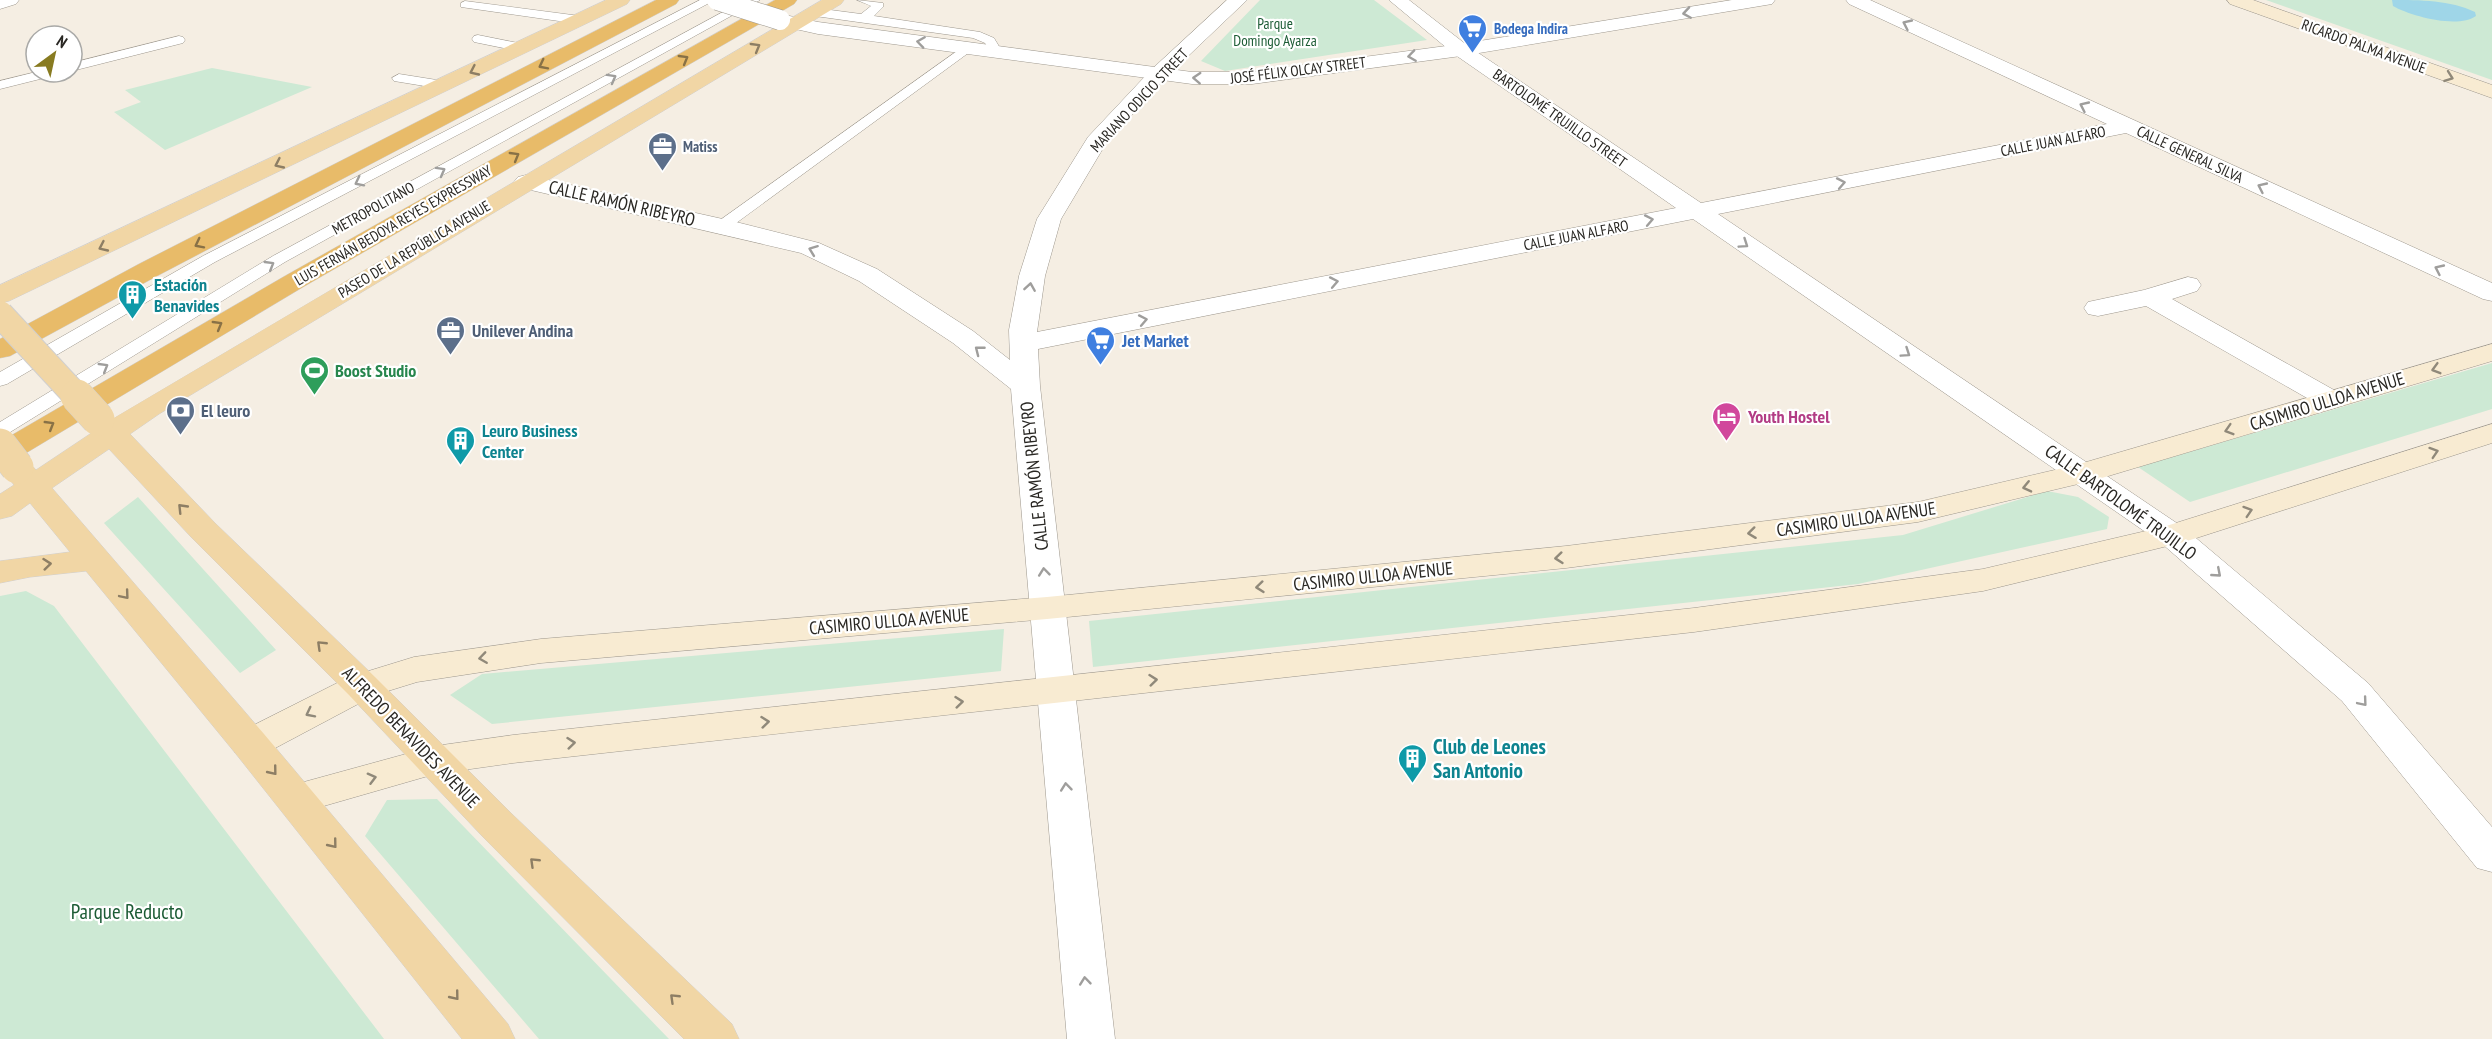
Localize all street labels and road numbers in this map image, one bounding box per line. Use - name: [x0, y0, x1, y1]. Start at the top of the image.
- street label: RICARDO PALMA AVENUE: [2299, 15, 2429, 77]
- street label: MARIANO ODICIO STREET: [1086, 44, 1192, 156]
- street label: JOSÉ FÉLIX OLCAY STREET: [1228, 52, 1367, 88]
- street label: BARTOLOMÉ TRUJILLO STREET: [1489, 65, 1631, 172]
- street label: CALLE JUAN ALFARO: [1999, 121, 2107, 161]
- street label: CALLE GENERAL SILVA: [2134, 121, 2247, 187]
- street label: LUIS FERNÁN BEDOYA REYES EXPRESSWAY: [291, 161, 495, 289]
- street label: CALLE RAMÓN RIBEYRO: [547, 175, 698, 231]
- street label: METROPOLITANO: [328, 178, 418, 238]
- street label: PASEO DE LA REPÚBLICA AVENUE: [335, 196, 493, 302]
- street label: CALLE JUAN ALFARO: [1522, 215, 1630, 255]
- street label: CASIMIRO ULLOA AVENUE: [2247, 367, 2407, 435]
- street label: CALLE RAMÓN RIBEYRO: [1015, 400, 1053, 552]
- street label: CALLE BARTOLOMÉ TRUJILLO: [2041, 439, 2202, 565]
- street label: CASIMIRO ULLOA AVENUE: [1775, 496, 1937, 542]
- street label: CASIMIRO ULLOA AVENUE: [1292, 556, 1454, 596]
- street label: CASIMIRO ULLOA AVENUE: [808, 603, 970, 639]
- street label: ALFREDO BENAVIDES AVENUE: [337, 661, 485, 813]

